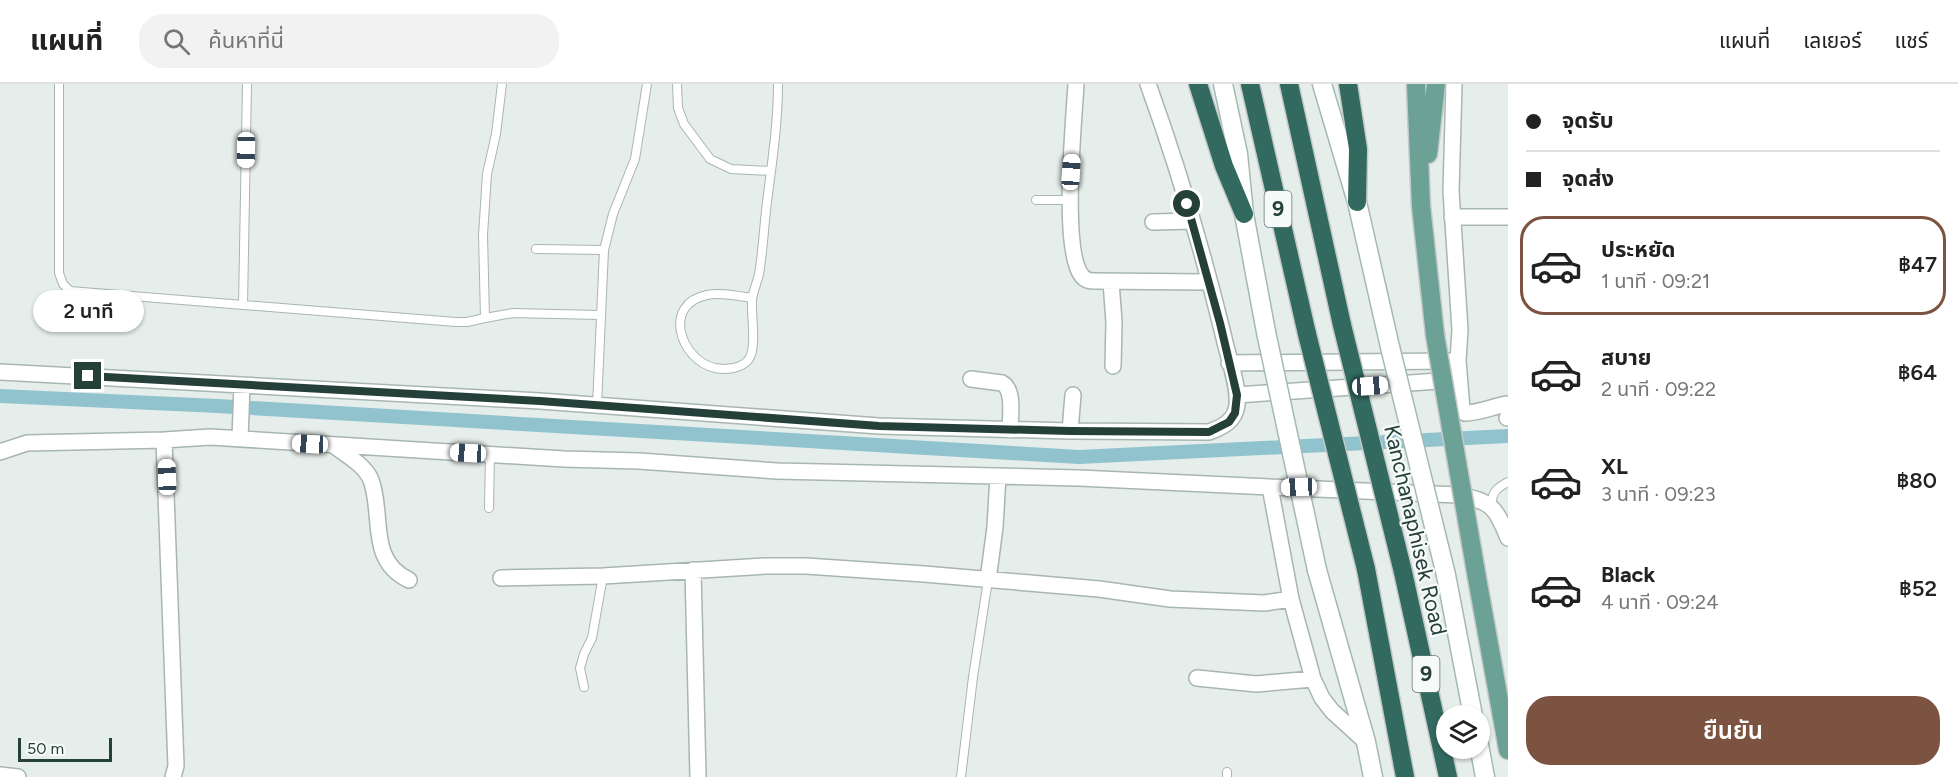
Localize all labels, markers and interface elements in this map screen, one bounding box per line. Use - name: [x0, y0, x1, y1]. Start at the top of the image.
- search box: [139, 14, 559, 68]
- text: แผนที่: [30, 23, 103, 57]
- icon: search: [160, 25, 193, 58]
- text: ค้นหาที่นี่: [208, 27, 284, 54]
- text: แผนที่: [1719, 28, 1770, 53]
- text: เลเยอร์: [1803, 28, 1862, 53]
- text: แชร์: [1895, 28, 1928, 53]
- text: จุดรับ: [1562, 107, 1614, 134]
- car: [237, 132, 255, 168]
- car: [1061, 153, 1081, 191]
- text: จุดส่ง: [1562, 165, 1614, 192]
- route start: [1173, 190, 1200, 217]
- road number: 9: [1264, 191, 1292, 227]
- text: ประหยัด: [1601, 236, 1676, 263]
- icon: car: [1529, 239, 1583, 293]
- text: ฿47: [1898, 251, 1937, 278]
- text: 1 นาที · 09:21: [1601, 269, 1710, 293]
- callout: 2 นาที: [32, 289, 144, 331]
- text: 2 นาที: [63, 299, 114, 323]
- text: สบาย: [1601, 344, 1651, 371]
- icon: car: [1529, 347, 1583, 401]
- text: ฿64: [1898, 359, 1937, 386]
- route end: [74, 362, 101, 389]
- car: [1351, 376, 1389, 396]
- text: 2 นาที · 09:22: [1601, 377, 1716, 401]
- street label: Kanchanaphisek Road: [1378, 422, 1453, 638]
- car: [292, 434, 328, 454]
- car: [450, 443, 486, 463]
- text: XL: [1601, 453, 1628, 480]
- icon: car: [1529, 455, 1583, 509]
- car: [157, 459, 177, 495]
- text: ฿80: [1897, 467, 1937, 494]
- car: [1281, 477, 1317, 497]
- text: 3 นาที · 09:23: [1601, 482, 1716, 506]
- text: Black: [1601, 561, 1655, 588]
- icon: car: [1529, 563, 1583, 617]
- text: ฿52: [1899, 575, 1937, 602]
- text: 4 นาที · 09:24: [1601, 590, 1719, 614]
- road number: 9: [1412, 656, 1440, 692]
- button: ยืนยัน: [1526, 696, 1940, 765]
- map controls: [1436, 705, 1490, 759]
- button: layers: [1436, 705, 1490, 759]
- scale bar: [18, 735, 112, 762]
- text: 50 m: [27, 739, 64, 758]

